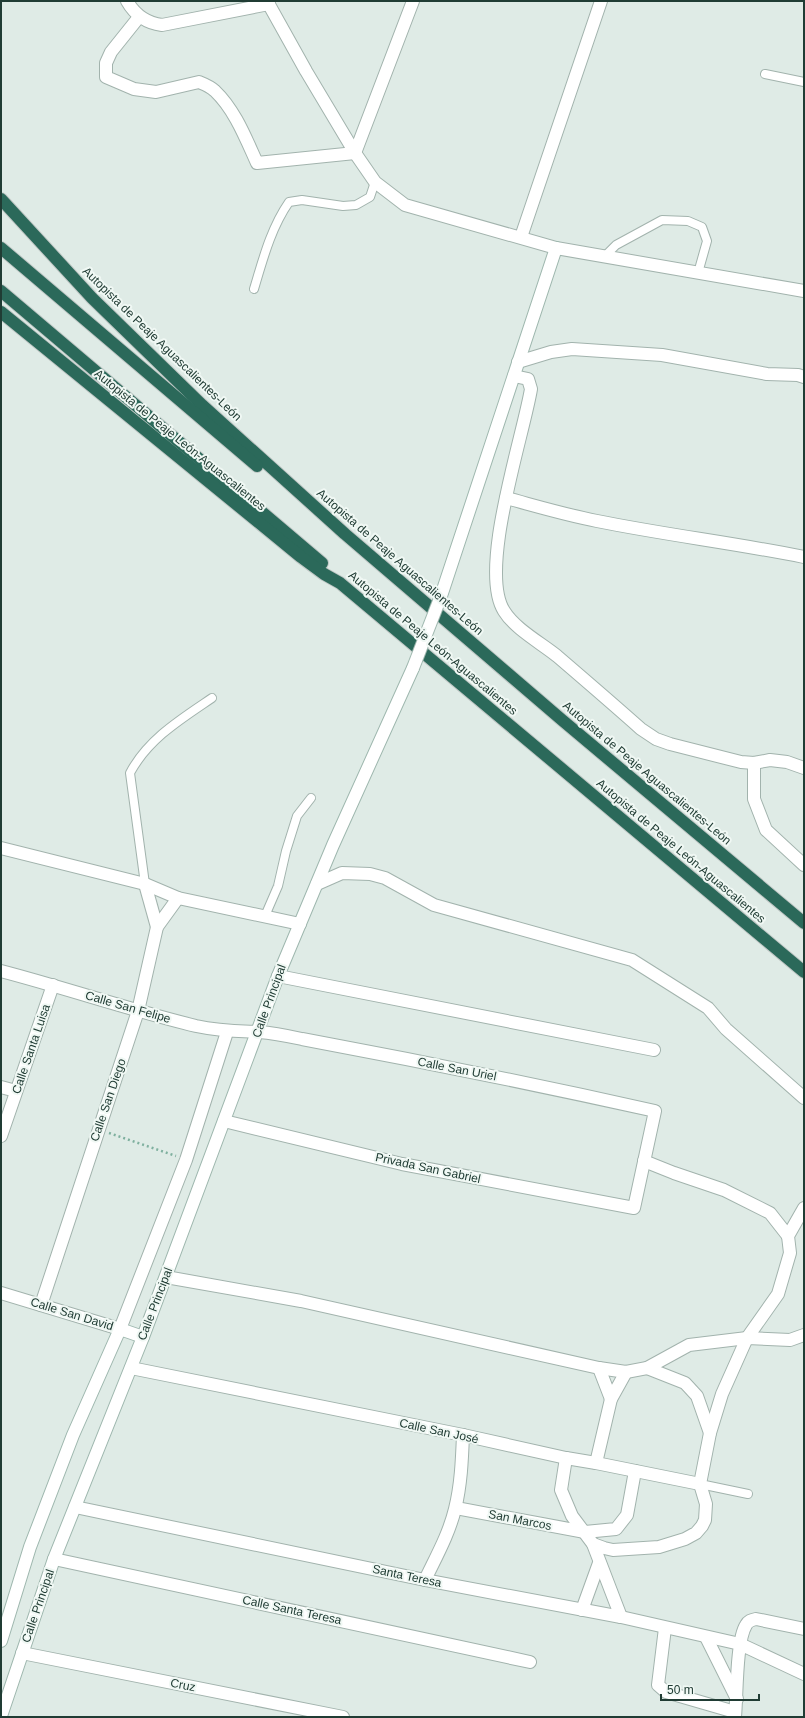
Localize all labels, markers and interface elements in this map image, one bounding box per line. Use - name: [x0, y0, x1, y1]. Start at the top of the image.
- street label: Autopista de Peaje Aguascalientes-León: [80, 264, 244, 424]
- street label: Autopista de Peaje León-Aguascalientes: [92, 367, 268, 513]
- street label: Autopista de Peaje Aguascalientes-León: [314, 486, 486, 638]
- street label: Autopista de Peaje León-Aguascalientes: [346, 568, 520, 718]
- street label: Autopista de Peaje Aguascalientes-León: [560, 698, 734, 848]
- street label: Autopista de Peaje León-Aguascalientes: [594, 776, 768, 926]
- street label: Calle Principal: [249, 963, 289, 1039]
- street label: Calle San Felipe: [84, 988, 173, 1026]
- street label: Calle Santa Luisa: [9, 1002, 53, 1096]
- street label: Calle San Uriel: [416, 1054, 498, 1084]
- street label: Calle San Diego: [87, 1056, 129, 1143]
- street label: Privada San Gabriel: [374, 1150, 482, 1186]
- street label: Calle Principal: [135, 1266, 175, 1342]
- street label: Calle San David: [29, 1295, 115, 1333]
- street label: Calle San José: [398, 1416, 480, 1446]
- street label: San Marcos: [487, 1507, 553, 1533]
- street label: Santa Teresa: [371, 1562, 443, 1590]
- street label: Calle Principal: [19, 1567, 57, 1645]
- street label: Calle Santa Teresa: [241, 1593, 343, 1627]
- street label: Cruz: [169, 1676, 197, 1694]
- scale bar: [661, 1676, 759, 1702]
- text: 50 m: [667, 1683, 694, 1697]

